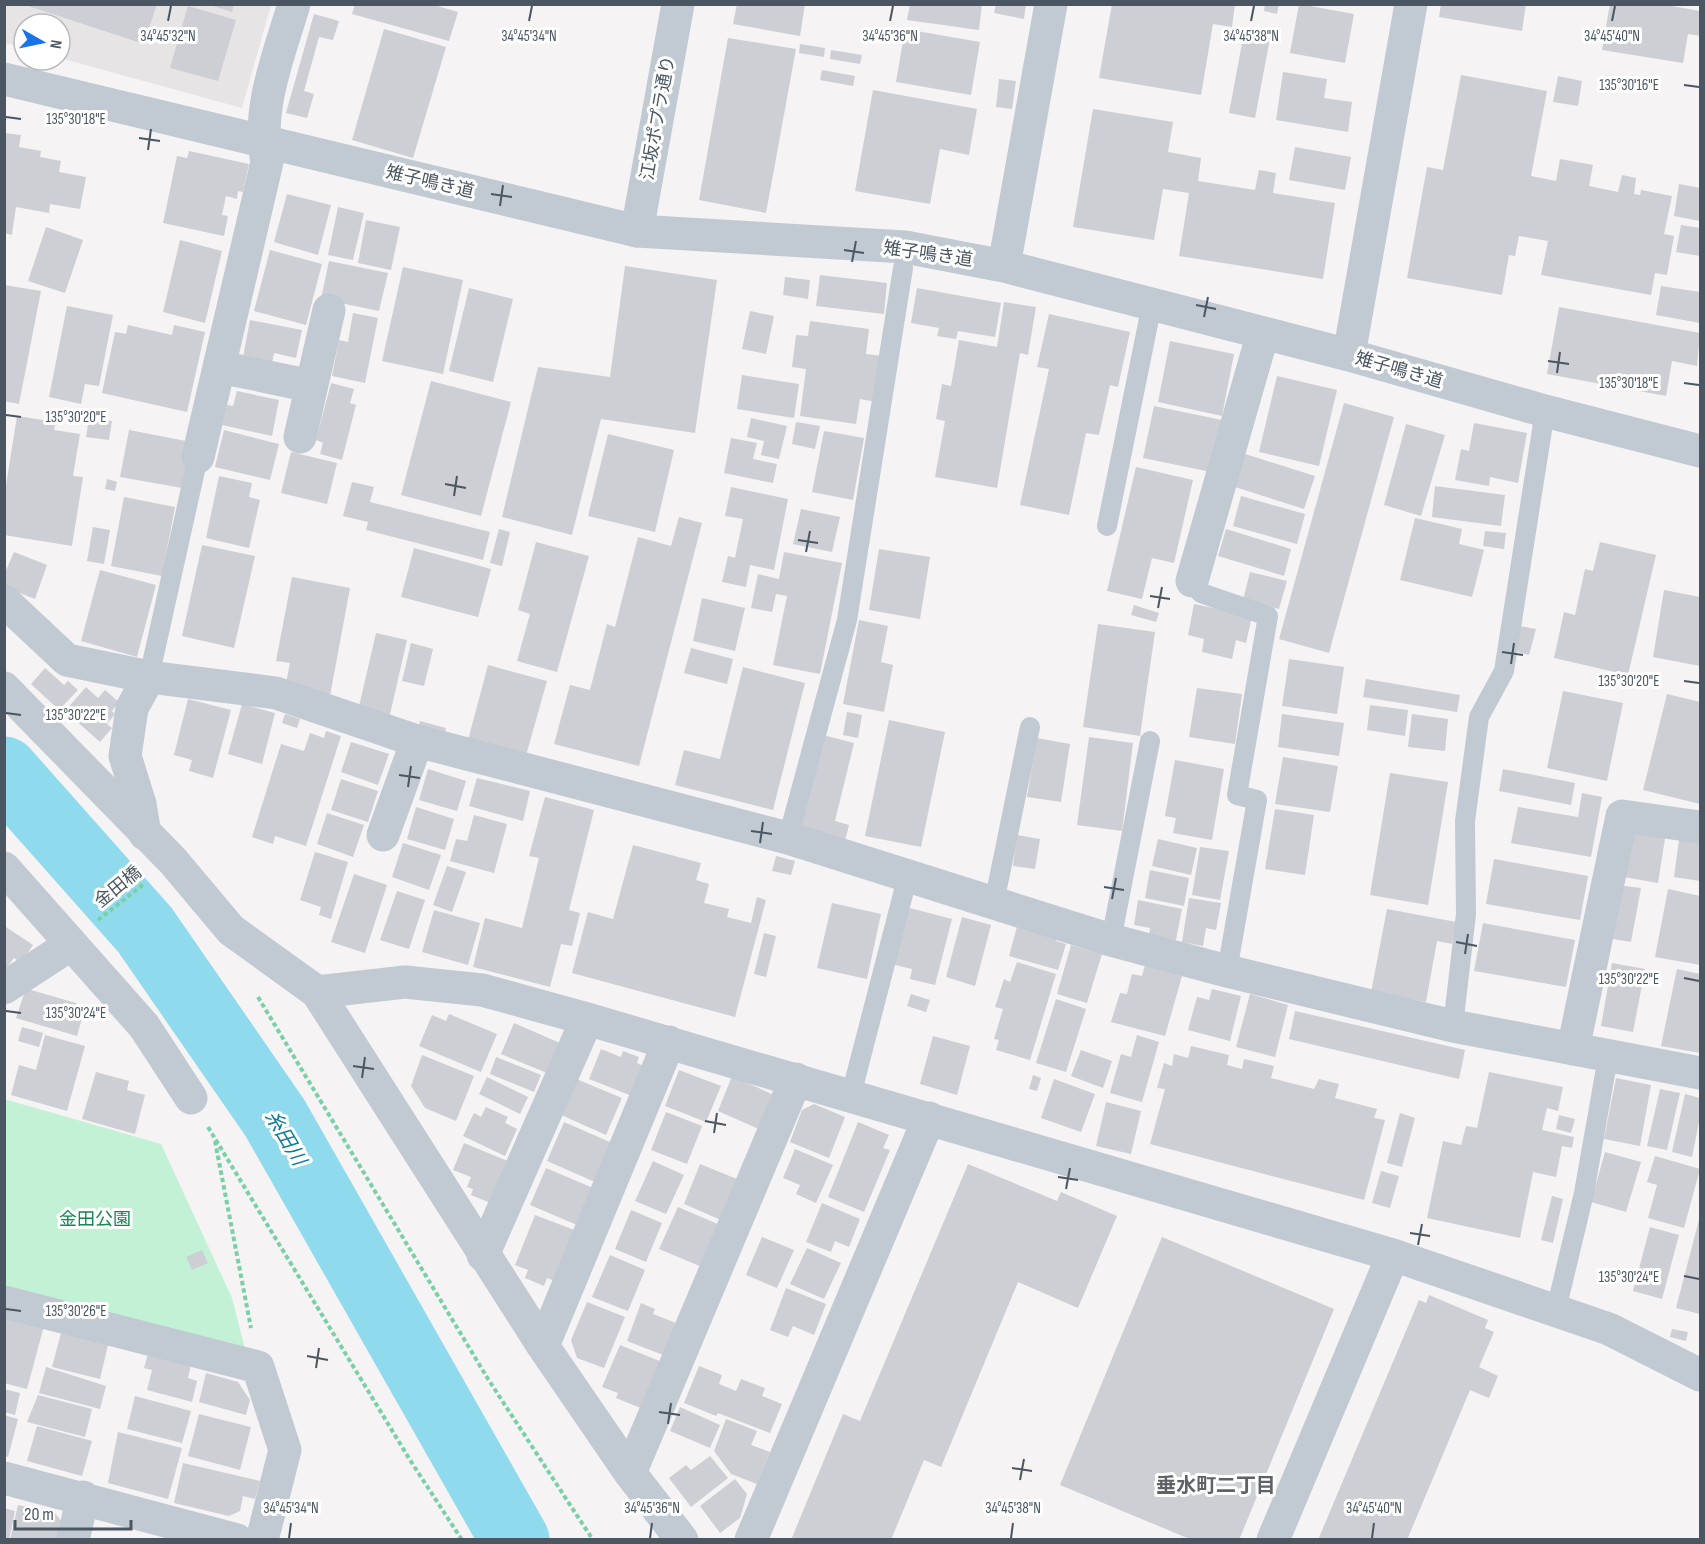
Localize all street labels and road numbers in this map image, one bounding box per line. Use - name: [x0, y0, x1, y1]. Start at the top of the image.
- street label: 江坂ポプラ通り: [637, 54, 679, 182]
- street label: 雉子鳴き道: [384, 162, 476, 202]
- street label: 雉子鳴き道: [882, 237, 974, 271]
- street label: 雉子鳴き道: [1353, 348, 1445, 392]
- street label: 金田橋: [90, 862, 146, 912]

